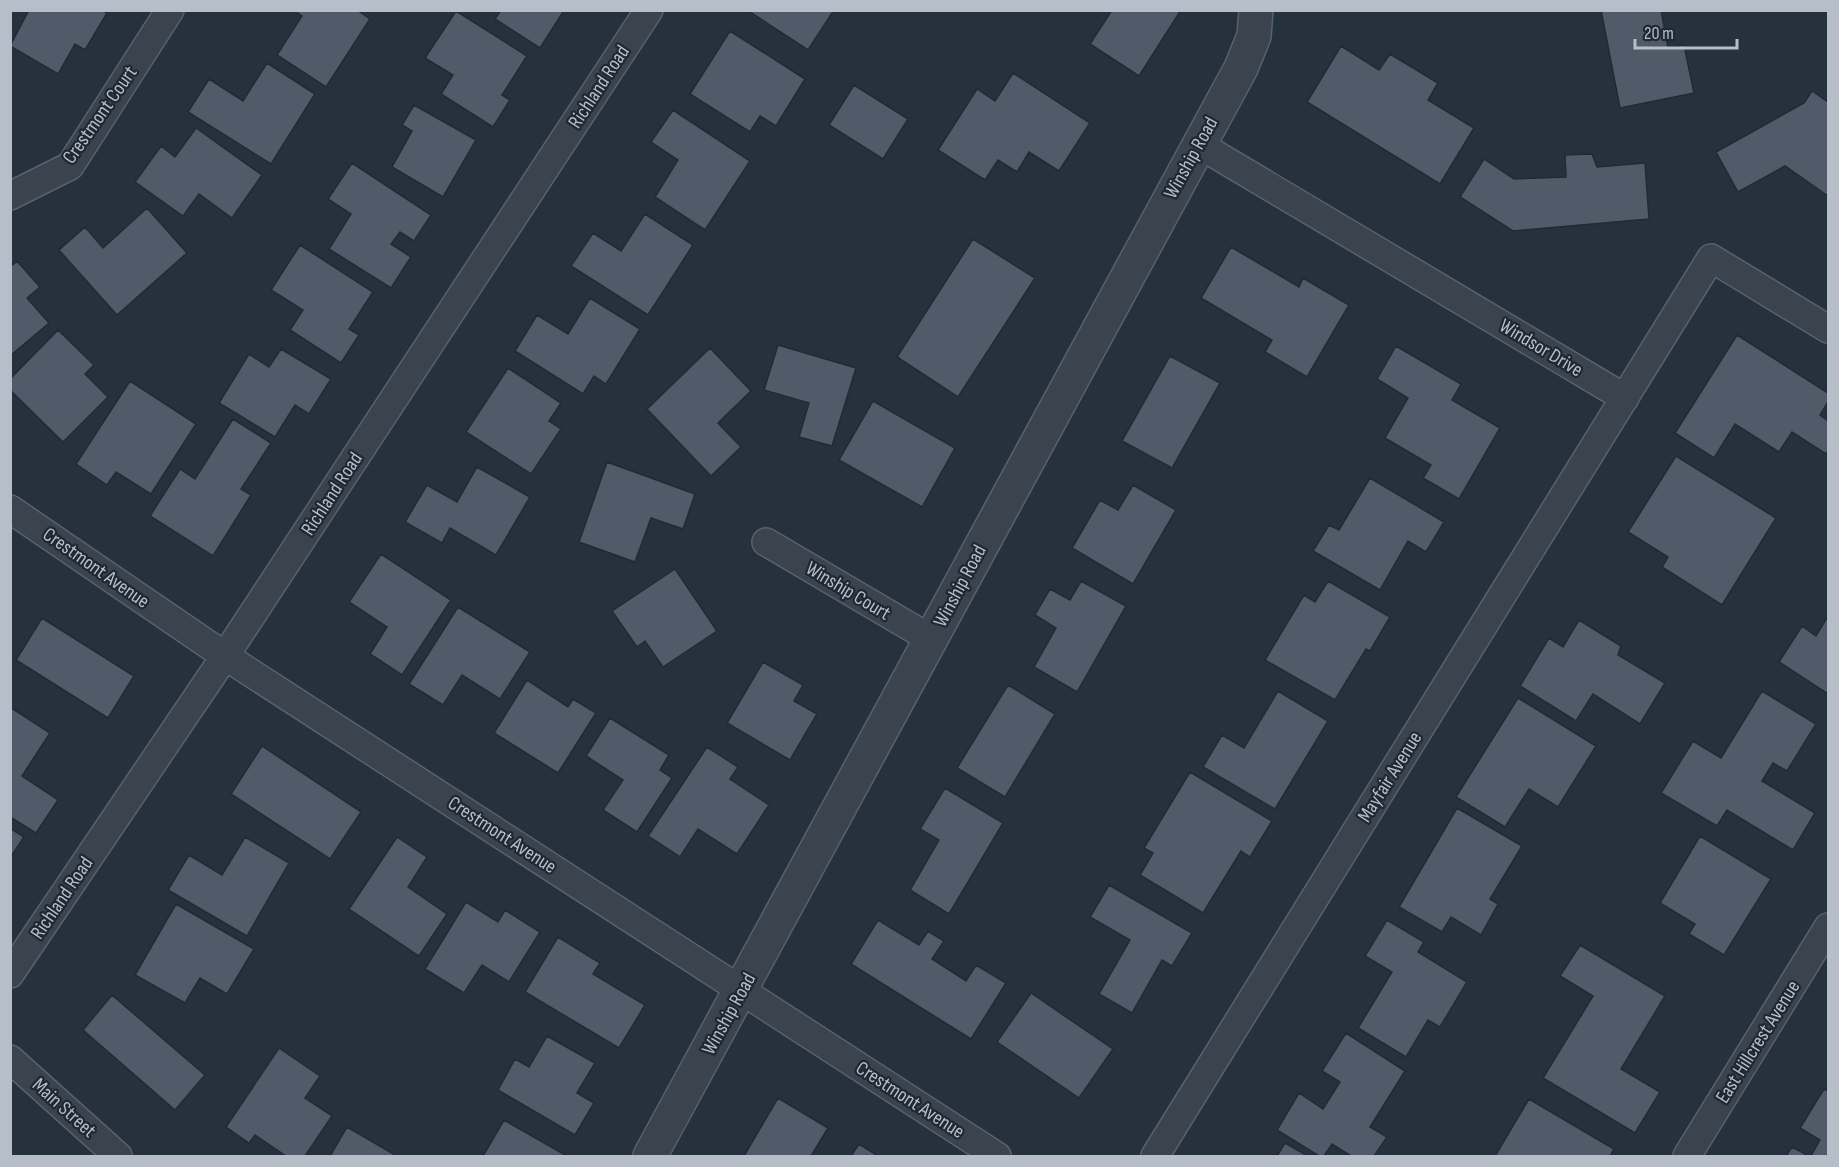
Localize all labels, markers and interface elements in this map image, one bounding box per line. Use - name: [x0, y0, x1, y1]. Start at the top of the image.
- scale bar: [1635, 12, 1737, 50]
- text: 20 m: [1644, 23, 1674, 44]
- street label: Richland Road: [563, 41, 635, 133]
- street label: Crestmont Court: [58, 62, 142, 168]
- street label: Winship Road: [1159, 113, 1223, 203]
- street label: Windsor Drive: [1495, 314, 1587, 382]
- street label: Richland Road: [296, 448, 368, 540]
- street label: Crestmont Avenue: [38, 522, 154, 614]
- street label: Winship Road: [928, 541, 992, 631]
- street label: Winship Court: [801, 556, 895, 626]
- street label: Mayfair Avenue: [1353, 727, 1427, 827]
- street label: Crestmont Avenue: [443, 791, 561, 879]
- street label: Richland Road: [26, 852, 98, 944]
- street label: Winship Road: [697, 969, 761, 1059]
- street label: East Hillcrest Avenue: [1711, 976, 1805, 1108]
- street label: Crestmont Avenue: [851, 1056, 969, 1144]
- street label: Main Street: [27, 1073, 101, 1143]

